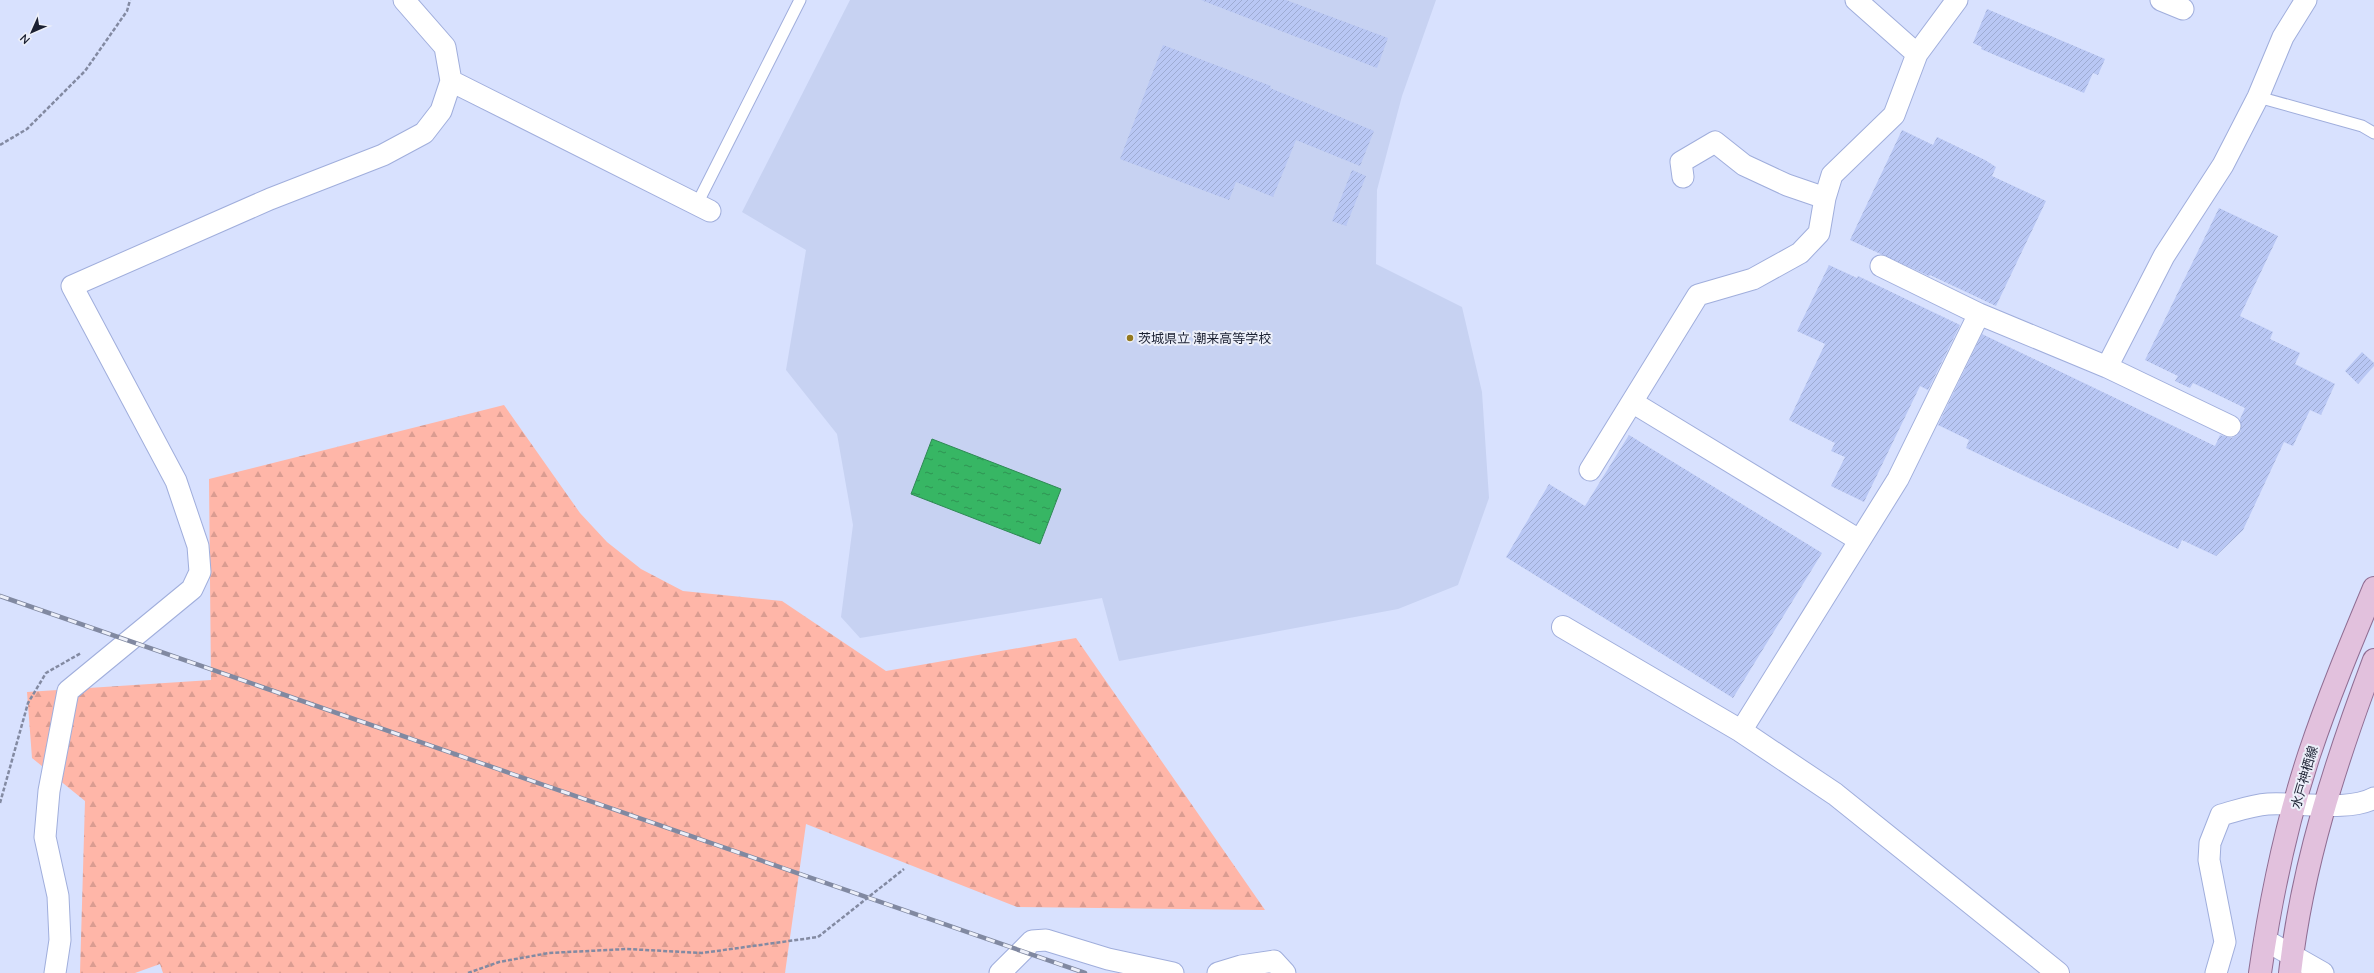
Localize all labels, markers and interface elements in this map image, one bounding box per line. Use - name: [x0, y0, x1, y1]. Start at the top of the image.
- north arrow: [12, 12, 52, 52]
- text: N: [17, 32, 32, 47]
- place label: 茨城県立 潮来高等学校: [1138, 330, 1271, 346]
- marker: 茨城県立 潮来高等学校: [1125, 333, 1135, 343]
- street label: 水戸神栖線: [2287, 744, 2321, 810]

